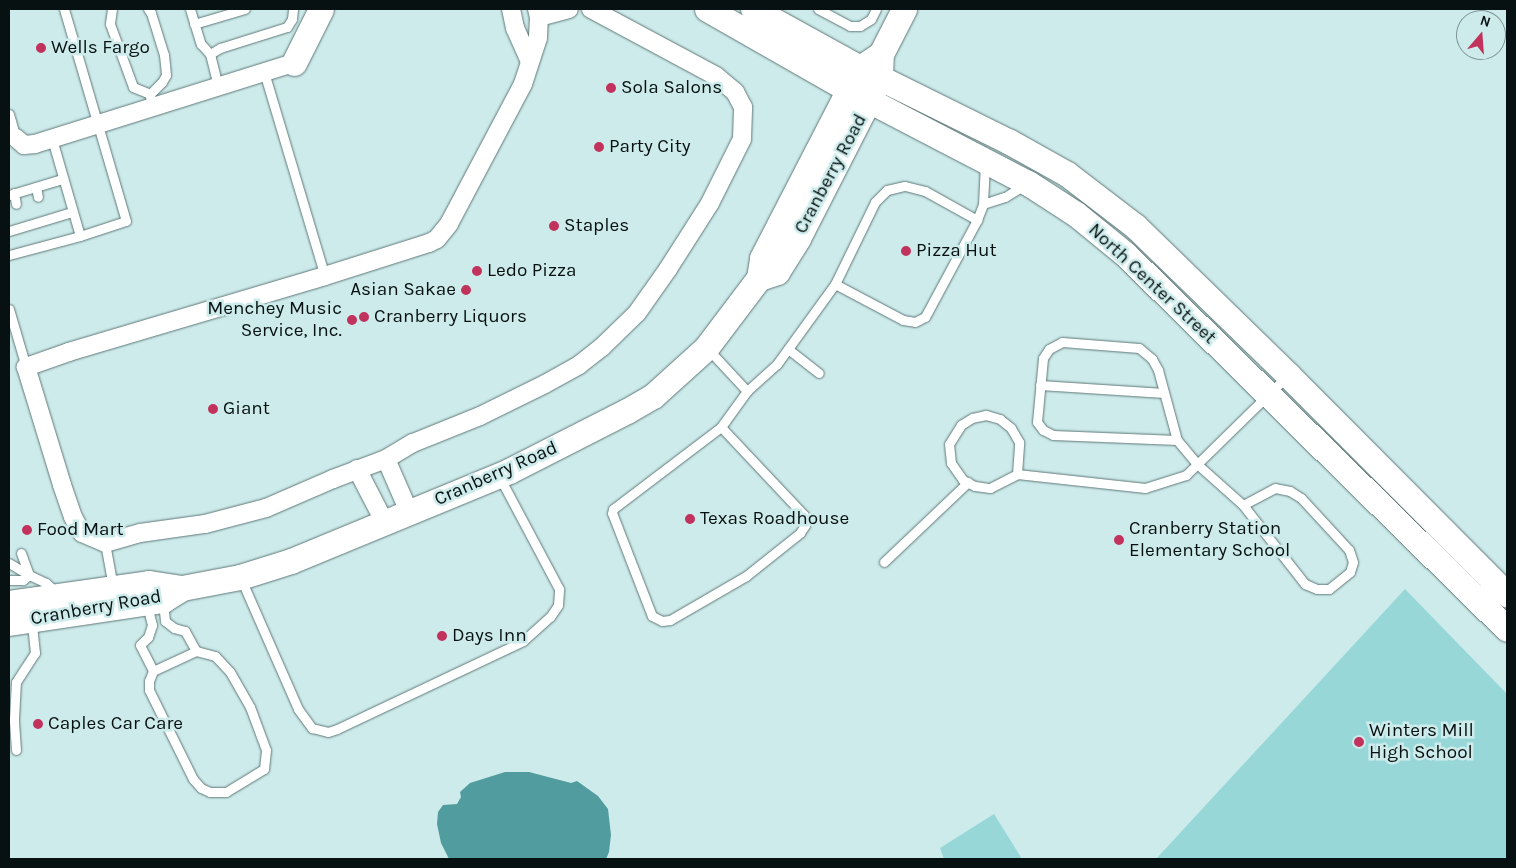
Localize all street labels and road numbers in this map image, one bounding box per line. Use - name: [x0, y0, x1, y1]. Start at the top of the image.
- street label: Cranberry Road: [790, 110, 872, 238]
- street label: North Center Street: [1083, 219, 1221, 349]
- street label: Cranberry Road: [431, 437, 561, 511]
- street label: Cranberry Road: [29, 585, 163, 631]

